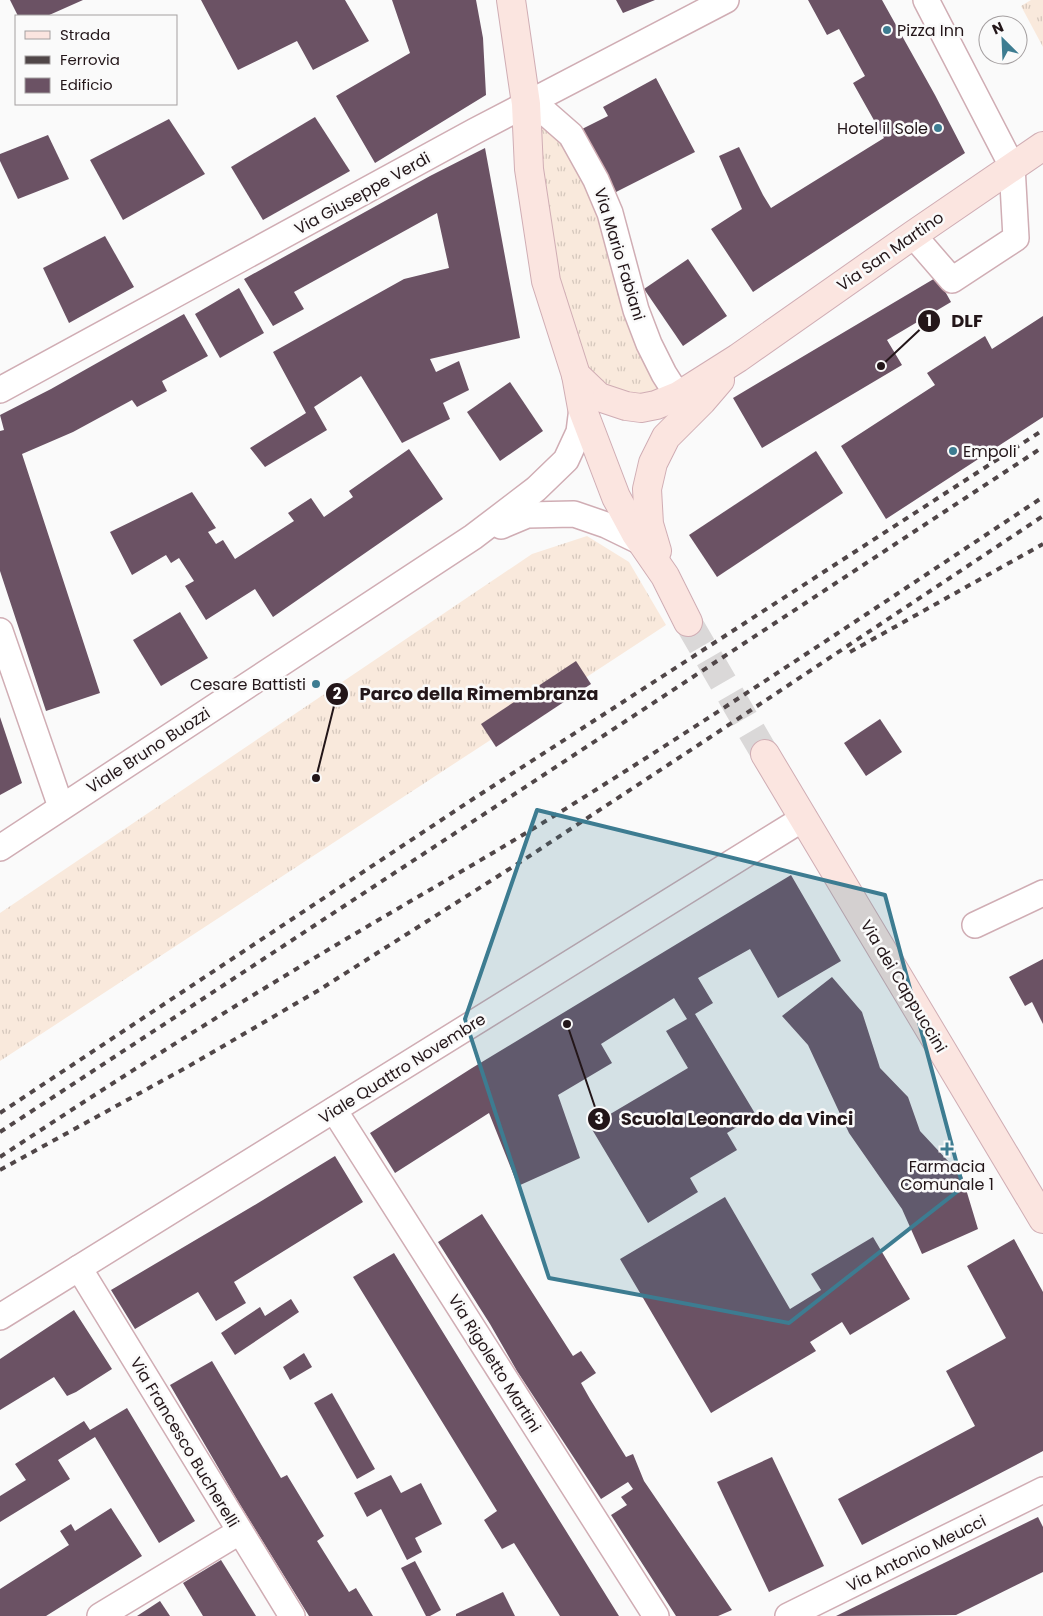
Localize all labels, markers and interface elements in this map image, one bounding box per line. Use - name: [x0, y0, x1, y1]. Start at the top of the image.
- legend: [15, 15, 178, 105]
- north arrow: [978, 15, 1028, 65]
- text: N: [989, 17, 1007, 39]
- place label: Pizza Inn: [897, 19, 964, 42]
- text: Strada: [60, 24, 110, 45]
- marker: Pizza Inn: [881, 24, 893, 36]
- text: Ferrovia: [60, 49, 120, 70]
- text: Edificio: [60, 74, 113, 95]
- place label: Hotel il Sole: [837, 117, 928, 140]
- marker: Hotel il Sole: [932, 122, 944, 134]
- street label: Via Giuseppe Verdi: [290, 147, 434, 240]
- street label: Via Mario Fabiani: [588, 185, 651, 323]
- street label: Via San Martino: [832, 206, 948, 297]
- callout: DLF: [917, 305, 993, 338]
- text: DLF: [951, 308, 983, 333]
- text: 1: [926, 310, 932, 331]
- place label: Empoli: [963, 440, 1017, 463]
- marker: Empoli: [947, 445, 959, 457]
- place label: Cesare Battisti: [190, 673, 306, 696]
- callout: Parco della Rimembranza: [325, 677, 609, 710]
- marker: Cesare Battisti: [310, 678, 322, 690]
- text: Parco della Rimembranza: [360, 681, 599, 706]
- text: 2: [333, 683, 342, 704]
- street label: Viale Bruno Buozzi: [82, 702, 215, 799]
- street label: Via dei Cappuccini: [855, 915, 952, 1057]
- street label: Viale Quattro Novembre: [314, 1007, 490, 1129]
- callout: Scuola Leonardo da Vinci: [586, 1102, 864, 1135]
- text: Scuola Leonardo da Vinci: [621, 1106, 853, 1131]
- text: 3: [594, 1108, 604, 1129]
- marker: Farmacia Comunale 1: [941, 1143, 953, 1155]
- place label: Farmacia Comunale 1: [900, 1155, 994, 1196]
- street label: Via Rigoletto Martini: [443, 1290, 546, 1437]
- street label: Via Francesco Bucherelli: [125, 1353, 245, 1532]
- street label: Via Antonio Meucci: [842, 1510, 990, 1597]

